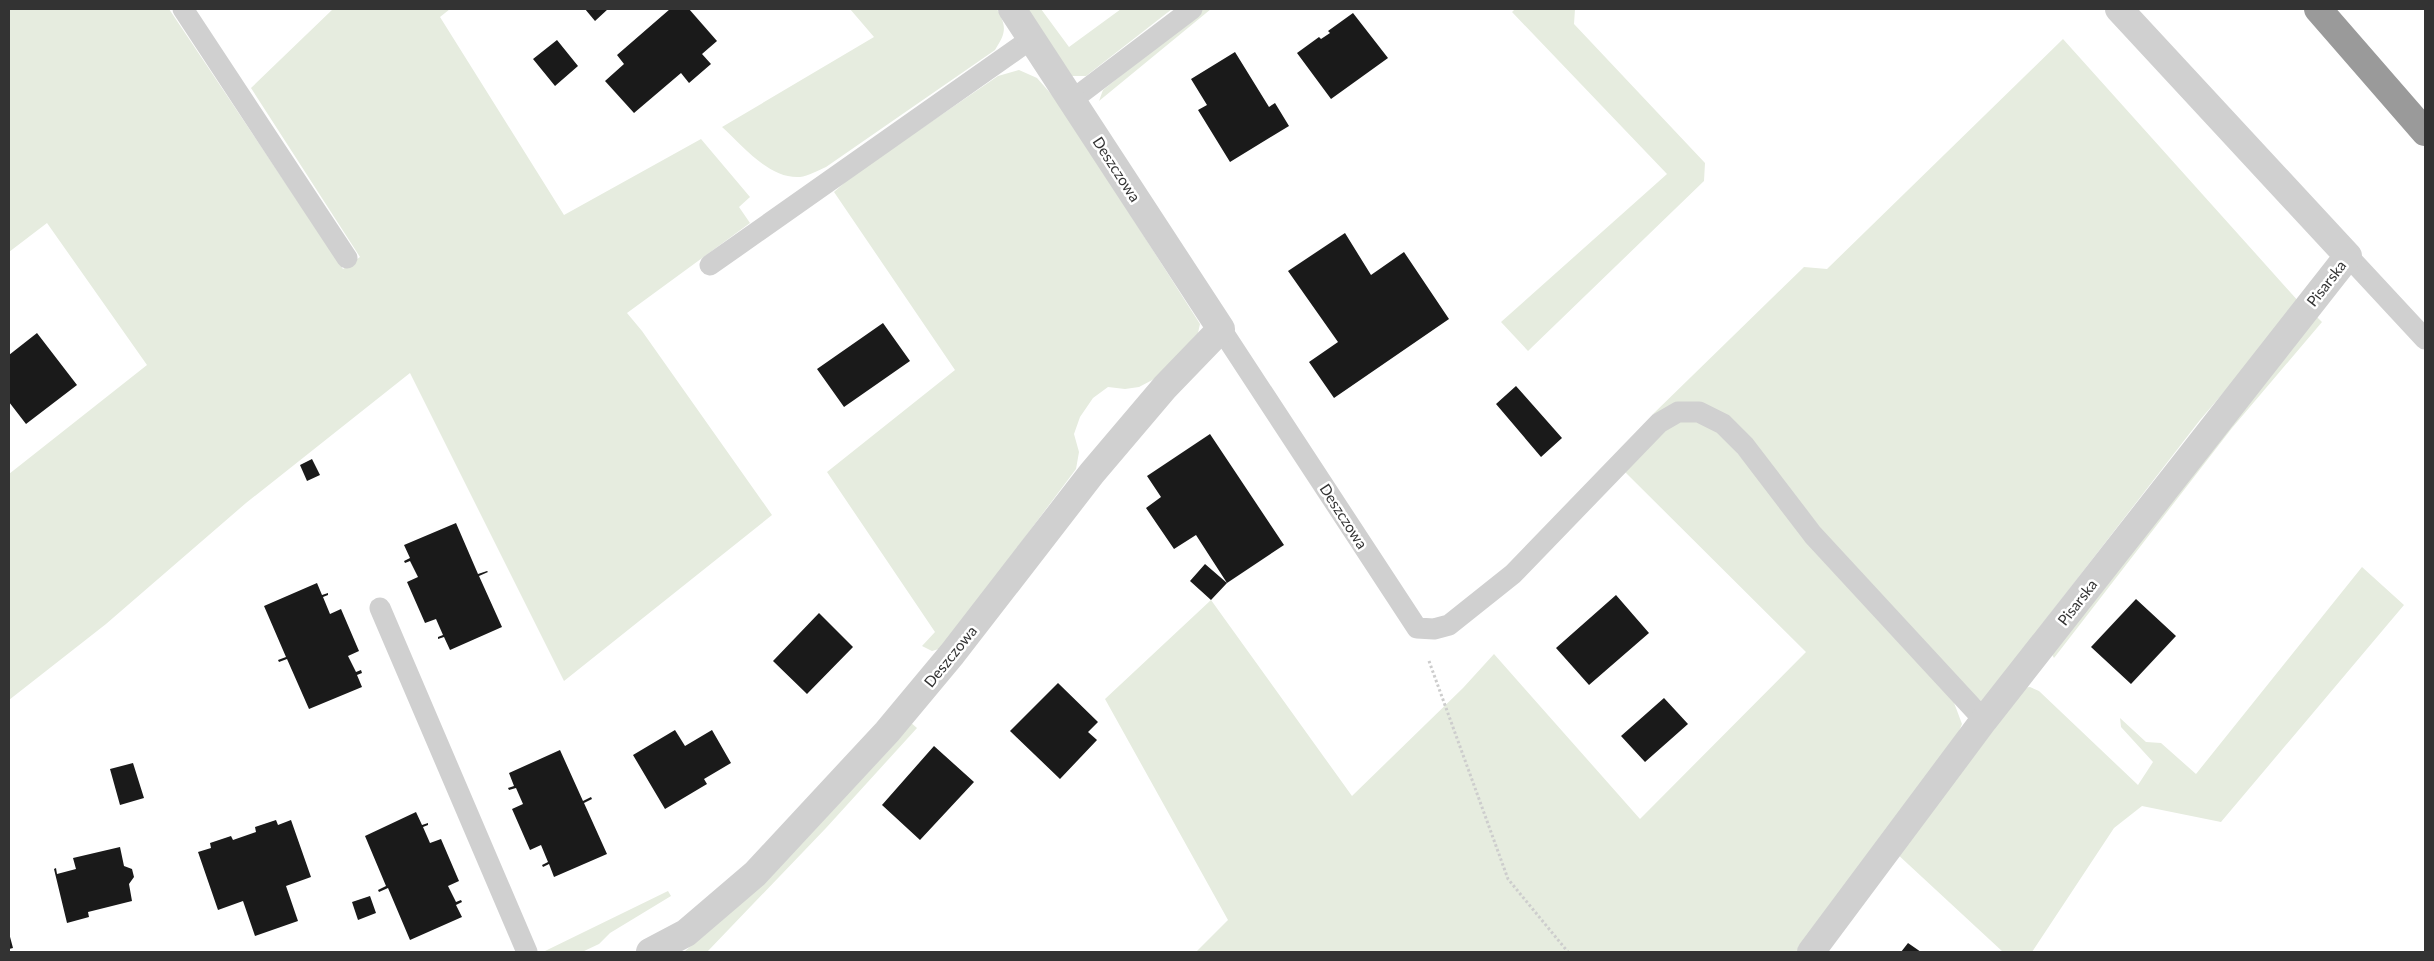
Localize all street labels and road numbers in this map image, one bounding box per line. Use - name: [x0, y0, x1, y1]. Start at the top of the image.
- street label: Deszczowa: [1089, 133, 1145, 205]
- street label: Pisarska: [2302, 256, 2350, 310]
- street label: Deszczowa: [1316, 480, 1372, 552]
- street label: Pisarska: [2053, 575, 2101, 629]
- street label: Deszczowa: [920, 622, 980, 690]

